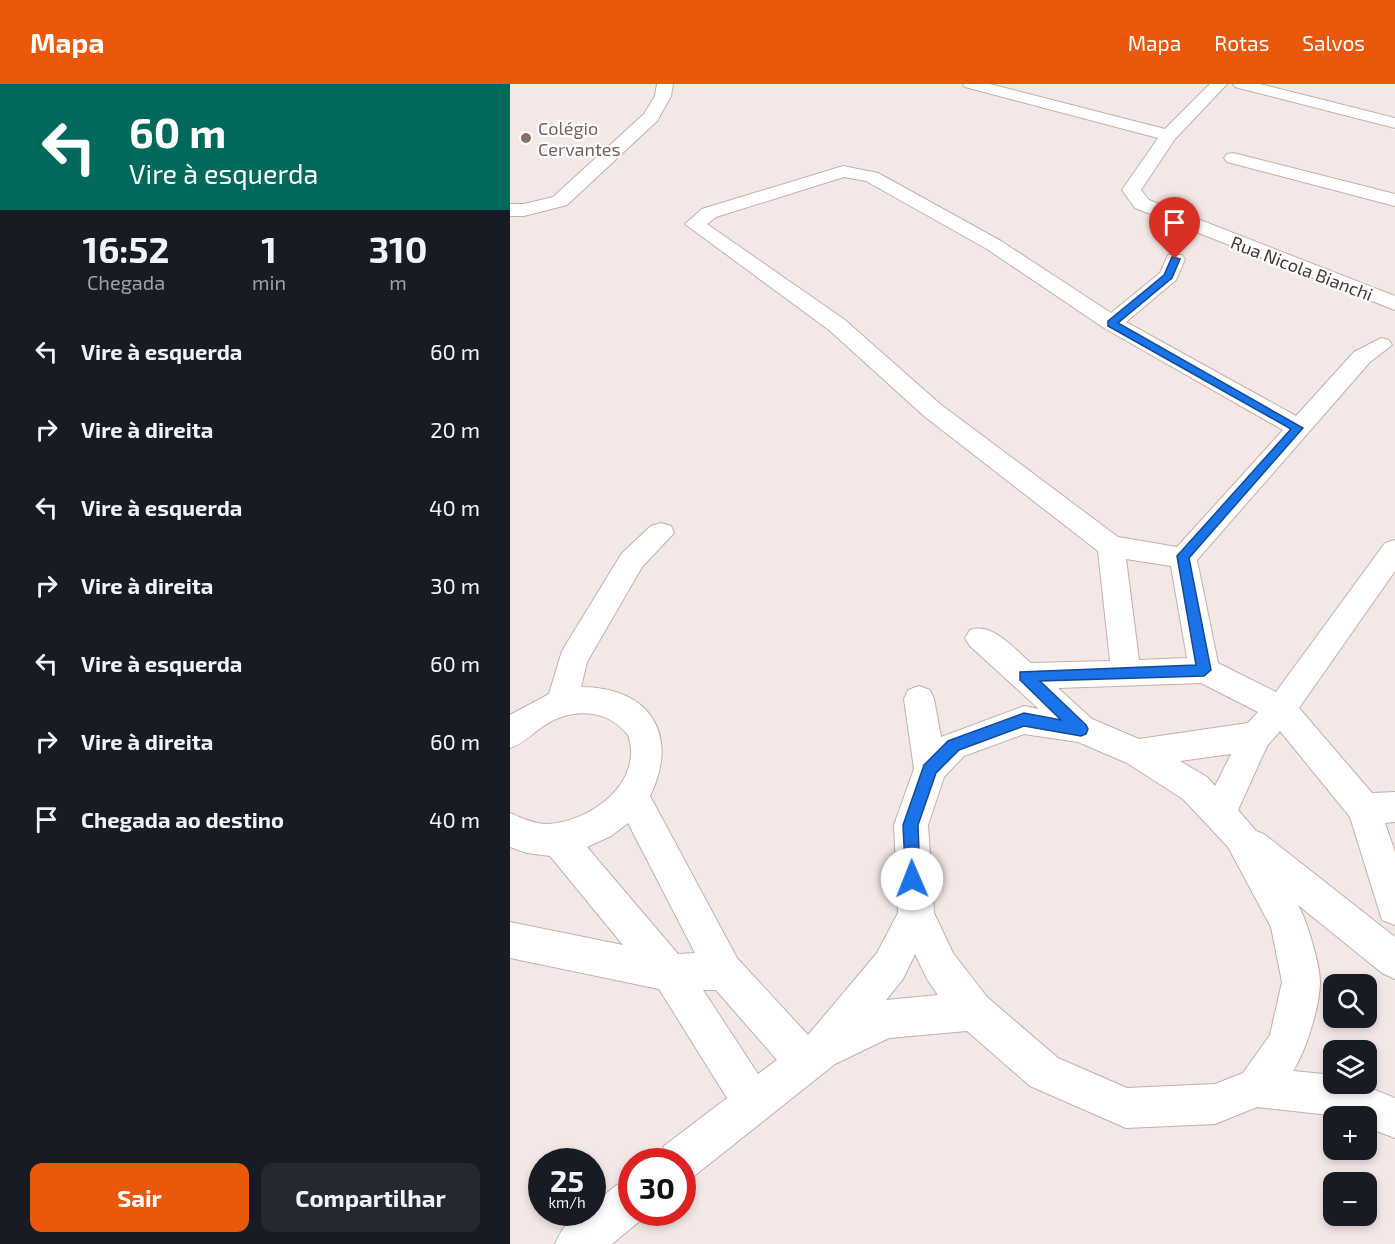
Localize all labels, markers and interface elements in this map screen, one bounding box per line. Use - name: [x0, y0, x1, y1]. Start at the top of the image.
- text: Mapa: [30, 25, 104, 59]
- text: Mapa: [1128, 30, 1181, 55]
- text: Rotas: [1214, 30, 1269, 55]
- text: Salvos: [1302, 30, 1365, 55]
- text: 60 m: [129, 106, 226, 156]
- icon: left: [30, 108, 108, 186]
- place label: Colégio Cervantes: [538, 117, 621, 160]
- marker: Colégio Cervantes: [519, 131, 533, 145]
- text: Vire à esquerda: [129, 157, 318, 189]
- pin: [1149, 197, 1200, 259]
- icon: arrive: [1158, 206, 1191, 239]
- text: 16:52: [83, 227, 169, 270]
- text: 1: [261, 227, 277, 270]
- text: 310: [369, 227, 427, 270]
- street label: Rua Nicola Bianchi: [1228, 231, 1376, 305]
- text: Chegada: [87, 270, 165, 294]
- text: min: [252, 270, 286, 294]
- text: m: [389, 270, 407, 294]
- icon: left: [30, 335, 63, 368]
- text: Vire à esquerda: [81, 338, 242, 364]
- text: 60 m: [430, 338, 480, 364]
- icon: right: [30, 413, 63, 446]
- text: Vire à direita: [81, 416, 213, 442]
- text: 20 m: [430, 416, 480, 442]
- icon: left: [30, 491, 63, 524]
- text: Vire à esquerda: [81, 494, 242, 520]
- text: 40 m: [429, 494, 480, 520]
- icon: right: [30, 569, 63, 602]
- text: Vire à direita: [81, 572, 213, 598]
- text: 30 m: [430, 572, 480, 598]
- icon: left: [30, 647, 63, 680]
- text: Vire à esquerda: [81, 650, 242, 676]
- text: 60 m: [430, 650, 480, 676]
- icon: right: [30, 725, 63, 758]
- text: Vire à direita: [81, 728, 213, 754]
- text: 60 m: [430, 728, 480, 754]
- icon: arrive: [30, 803, 63, 836]
- text: Chegada ao destino: [81, 806, 284, 832]
- text: 40 m: [429, 806, 480, 832]
- position arrow: [880, 847, 944, 911]
- map controls: [1323, 974, 1377, 1226]
- button: search: [1323, 974, 1377, 1028]
- button: layers: [1323, 1040, 1377, 1094]
- button: +: [1323, 1106, 1377, 1160]
- speed limit sign: 30: [618, 1148, 696, 1226]
- text: 25: [550, 1162, 584, 1198]
- button: Sair: [30, 1163, 249, 1232]
- button: Compartilhar: [261, 1163, 480, 1232]
- button: −: [1323, 1172, 1377, 1226]
- text: km/h: [548, 1193, 586, 1211]

